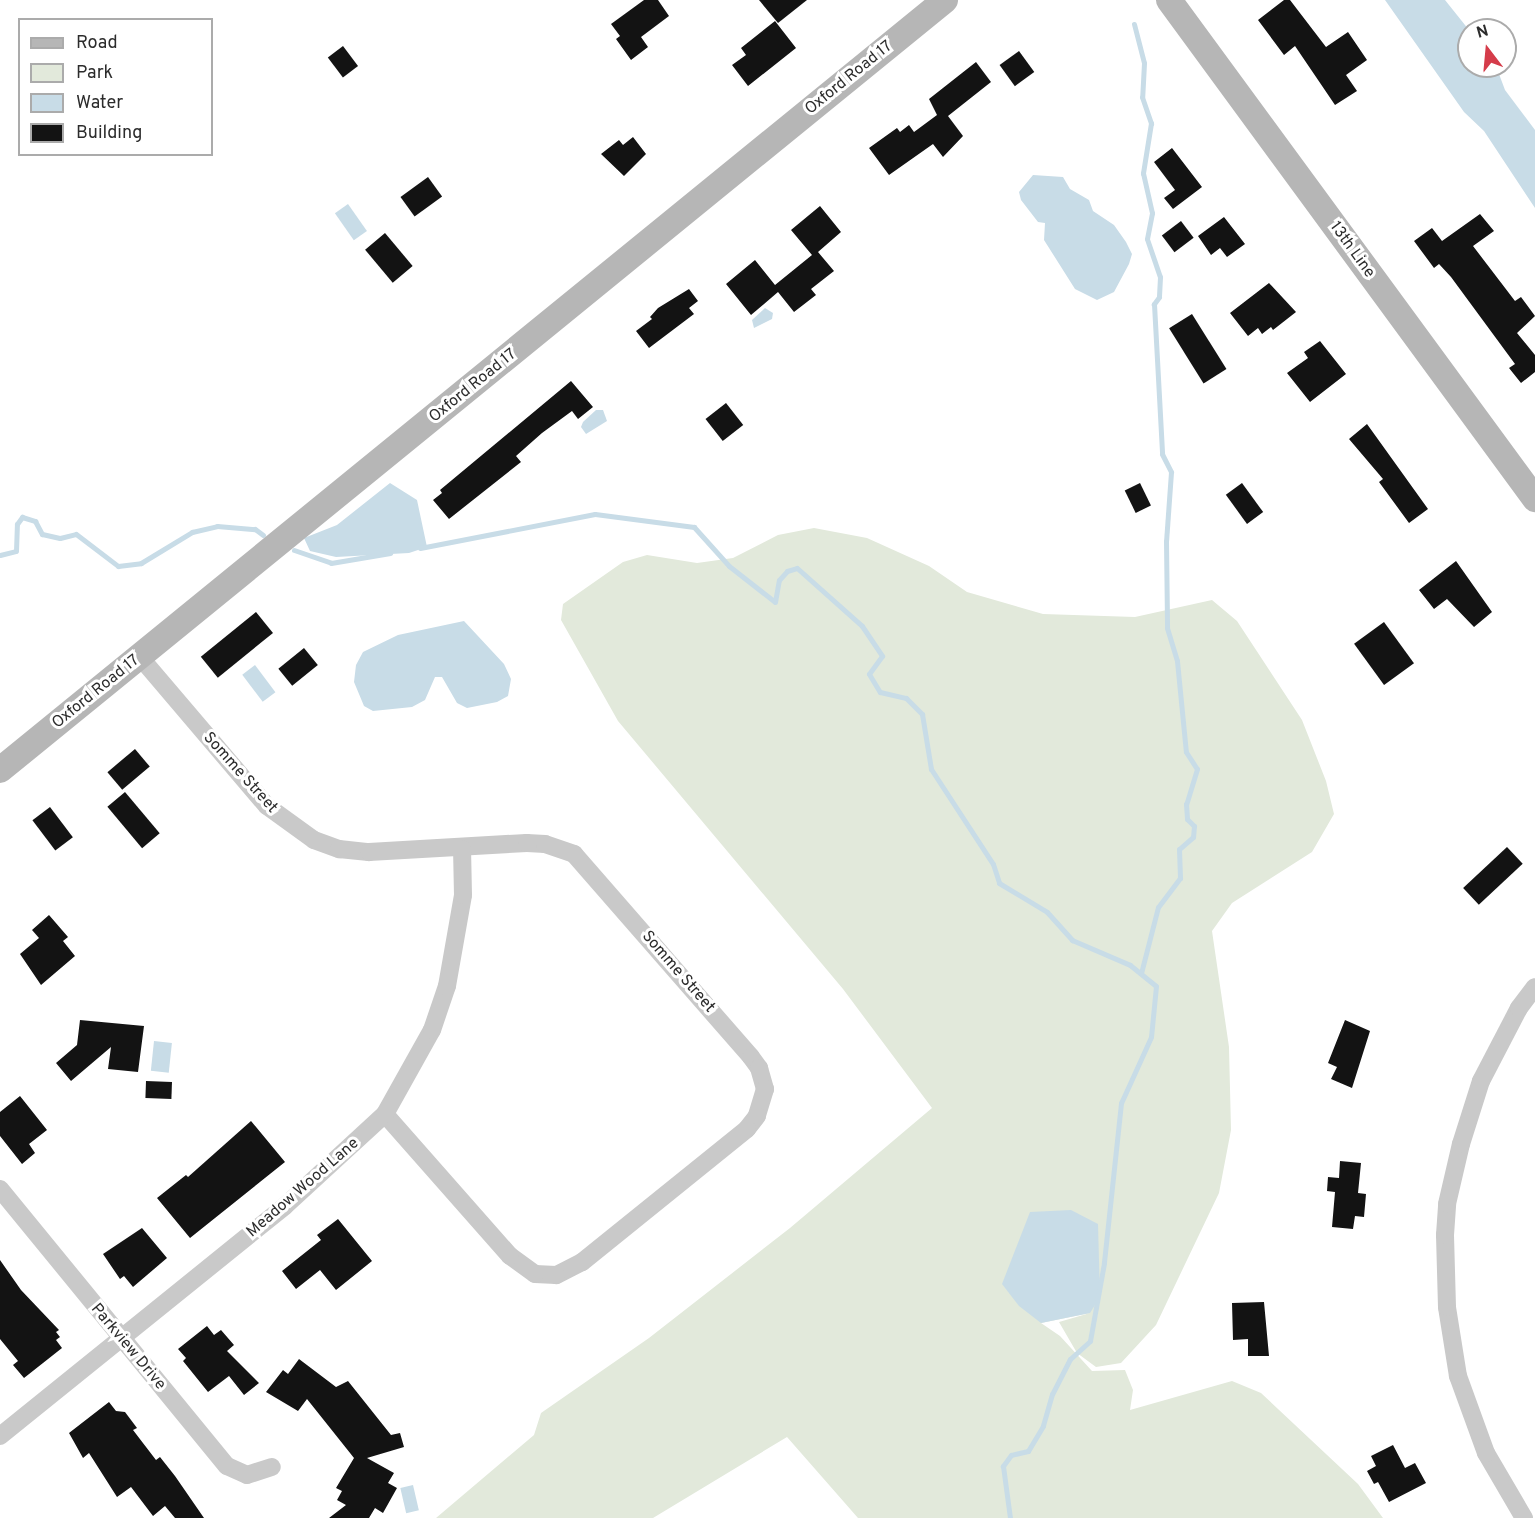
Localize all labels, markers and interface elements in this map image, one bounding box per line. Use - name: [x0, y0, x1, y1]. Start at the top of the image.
- legend: [18, 18, 213, 156]
- north arrow: [1457, 18, 1517, 78]
- text: N: [1474, 21, 1491, 44]
- text: Road: [76, 32, 118, 55]
- street label: Oxford Road 17: [801, 37, 897, 119]
- text: Park: [76, 62, 113, 85]
- text: Water: [76, 92, 123, 115]
- text: Building: [76, 122, 142, 145]
- street label: 13th Line: [1325, 218, 1379, 282]
- street label: Oxford Road 17: [425, 345, 521, 427]
- street label: Oxford Road 17: [48, 651, 144, 733]
- street label: Somme Street: [199, 729, 281, 817]
- street label: Somme Street: [637, 927, 719, 1017]
- street label: Meadow Wood Lane: [243, 1134, 363, 1242]
- street label: Parkview Drive: [86, 1300, 170, 1394]

